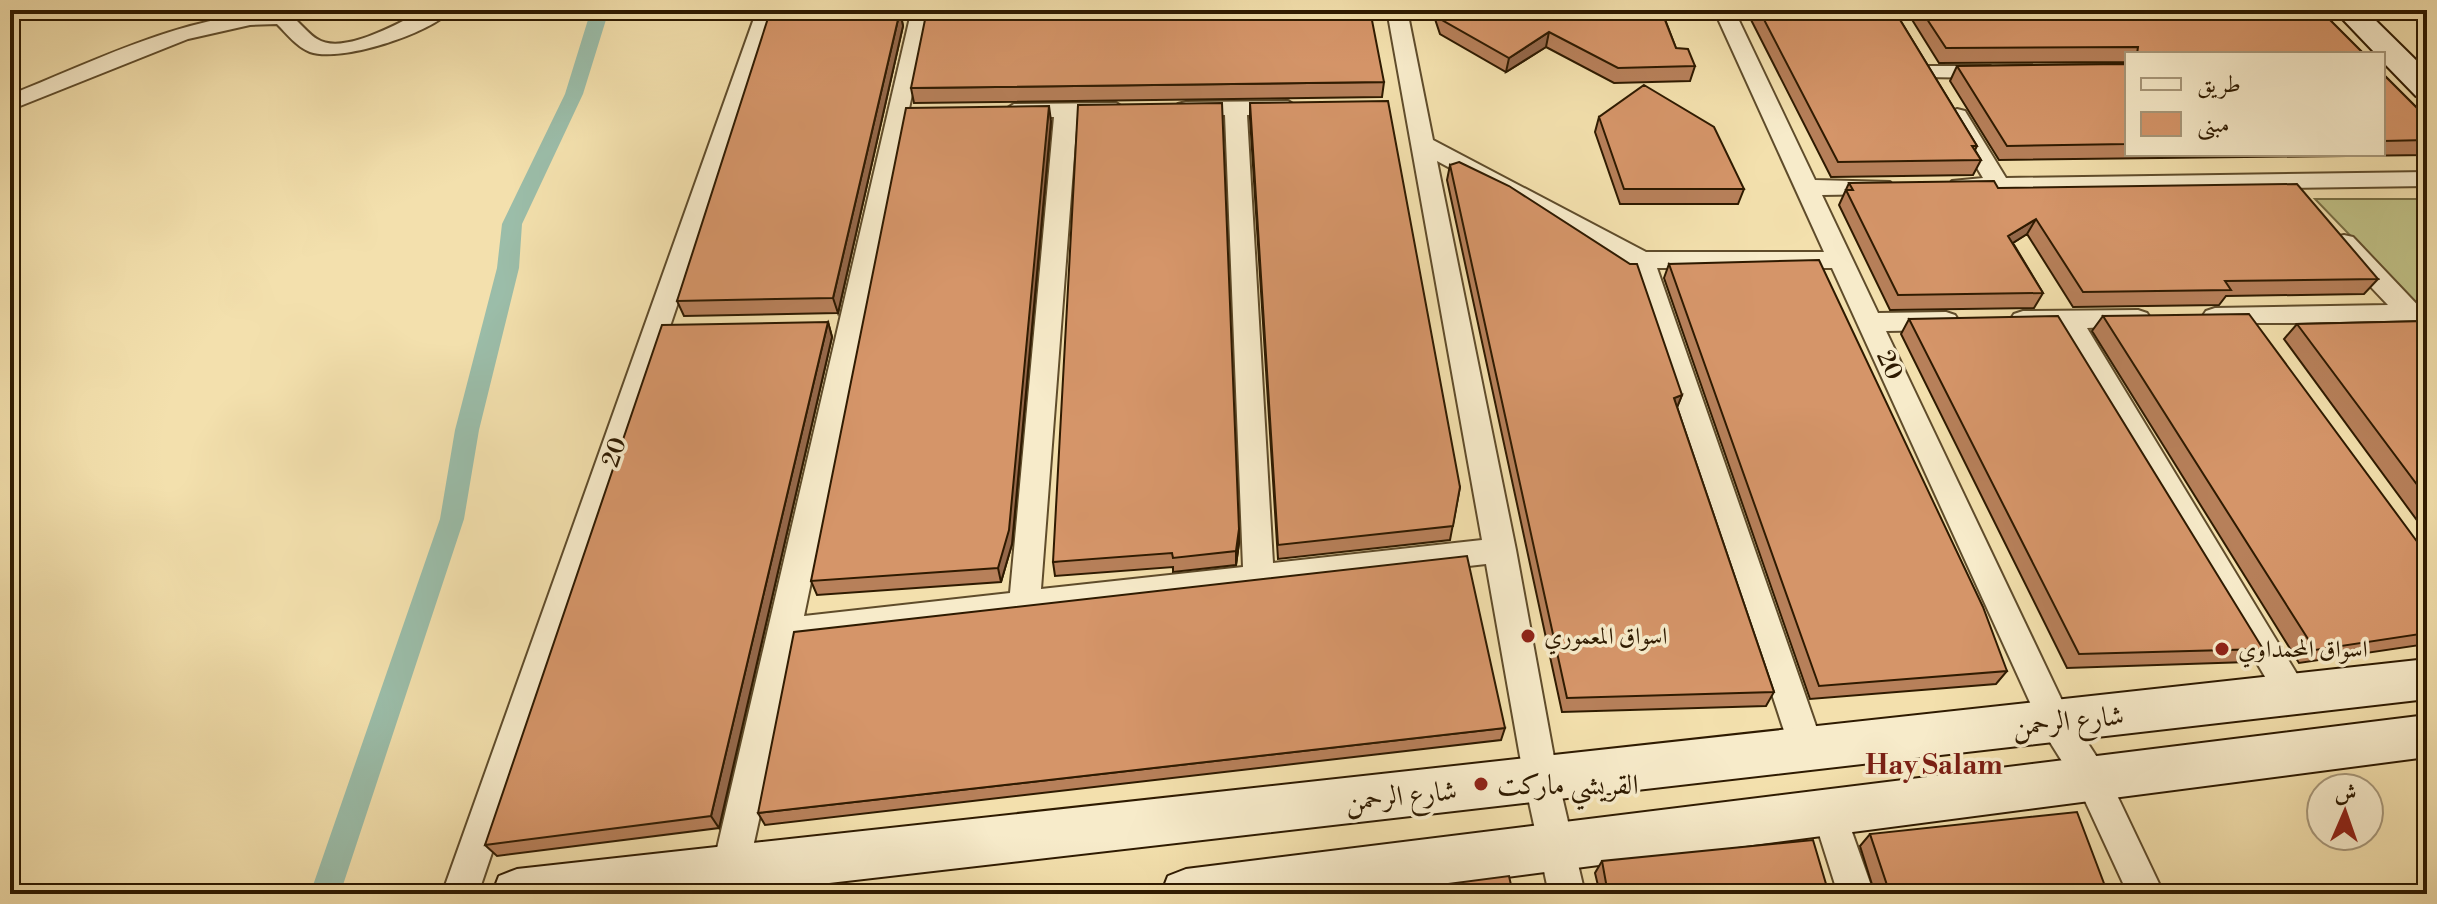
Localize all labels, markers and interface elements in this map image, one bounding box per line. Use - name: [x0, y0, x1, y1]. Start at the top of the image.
- legend: [2125, 52, 2385, 156]
- text: طريق: [2197, 70, 2241, 100]
- text: مبنى: [2197, 110, 2230, 141]
- street label: 20: [1869, 346, 1909, 385]
- street label: 20: [596, 433, 634, 471]
- place label: اسواق المعموري: [1544, 622, 1668, 655]
- marker: اسواق المعموري: [1519, 627, 1537, 645]
- place label: اسواق المحمداوي: [2238, 635, 2368, 668]
- marker: اسواق المحمداوي: [2213, 640, 2231, 658]
- street label: شارع الرحمن: [2010, 698, 2126, 750]
- district label: Hay Salam: [1865, 748, 2003, 783]
- place label: القريشي ماركت: [1497, 768, 1639, 811]
- north arrow: [2305, 772, 2385, 852]
- street label: شارع الرحمن: [1343, 773, 1459, 825]
- marker: القريشي ماركت: [1472, 775, 1490, 793]
- text: ش: [2334, 780, 2357, 807]

